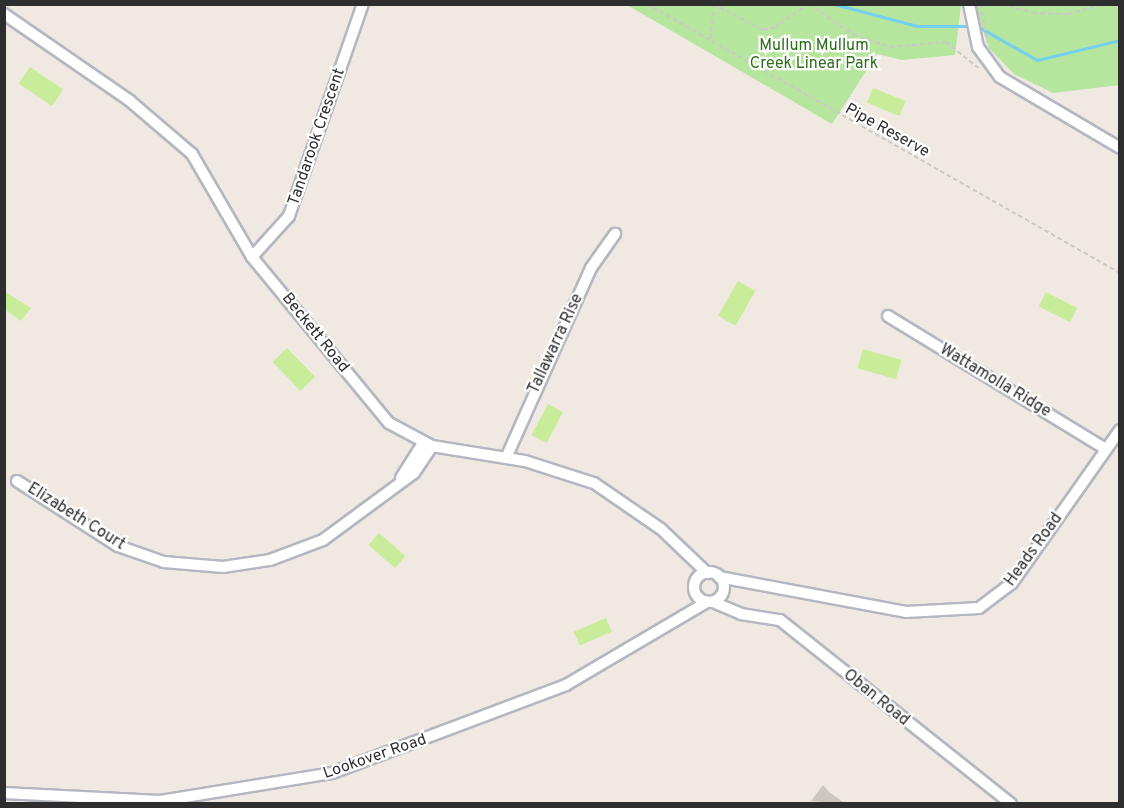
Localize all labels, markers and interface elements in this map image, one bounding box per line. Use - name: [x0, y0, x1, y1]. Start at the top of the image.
- park label: Mullum Mullum Creek Linear Park: [750, 36, 878, 74]
- street label: Tandarook Crescent: [285, 66, 349, 208]
- street label: Pipe Reserve: [841, 100, 933, 162]
- street label: Beckett Road: [277, 289, 353, 377]
- street label: Tallawarra Rise: [524, 291, 588, 397]
- street label: Wattamolla Ridge: [936, 340, 1054, 422]
- street label: Elizabeth Court: [24, 479, 128, 555]
- street label: Heads Road: [1001, 510, 1067, 590]
- street label: Oban Road: [839, 666, 913, 730]
- street label: Lookover Road: [321, 730, 429, 784]

